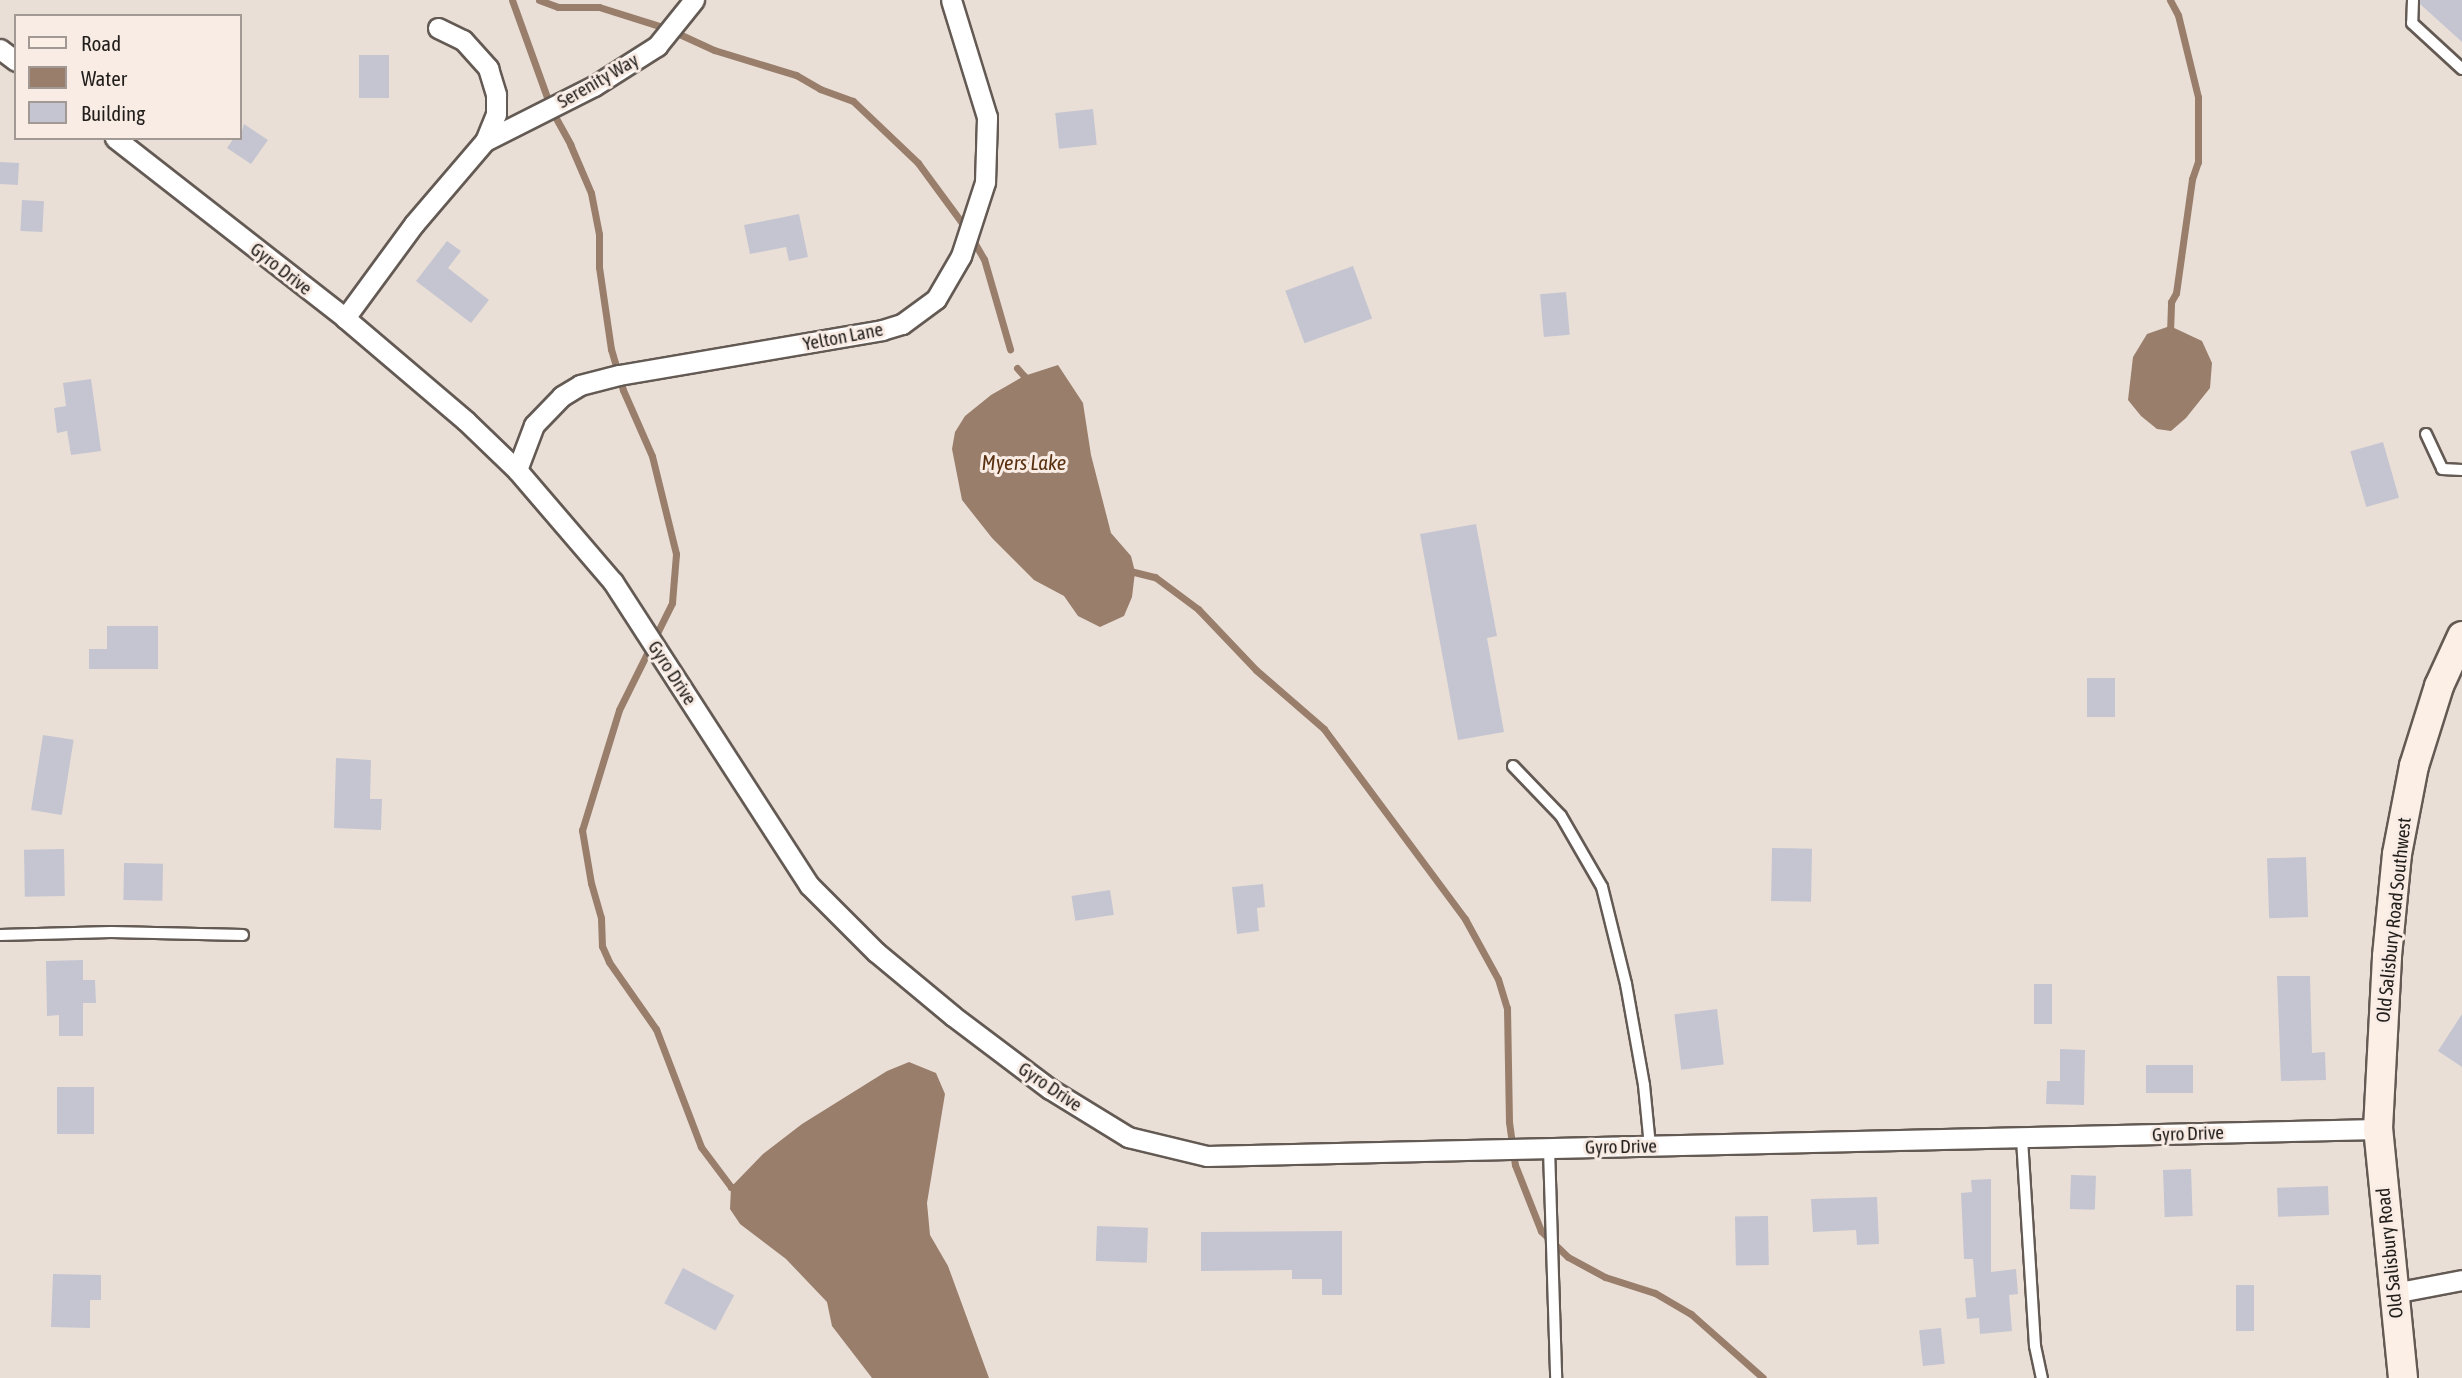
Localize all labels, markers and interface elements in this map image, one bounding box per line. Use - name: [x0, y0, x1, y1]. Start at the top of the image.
- legend: [14, 14, 242, 140]
- text: Road: [81, 31, 121, 55]
- street label: Serenity Way: [553, 49, 643, 113]
- text: Water: [81, 66, 127, 90]
- text: Building: [81, 101, 145, 125]
- street label: Gyro Drive: [246, 238, 316, 300]
- street label: Yelton Lane: [801, 318, 885, 356]
- water label: Myers Lake: [982, 449, 1066, 475]
- street label: Gyro Drive: [643, 637, 701, 709]
- street label: Old Salisbury Road Southwest: [2372, 816, 2416, 1024]
- street label: Gyro Drive: [1014, 1057, 1086, 1117]
- street label: Gyro Drive: [2152, 1121, 2224, 1147]
- street label: Gyro Drive: [1585, 1135, 1657, 1159]
- street label: Old Salisbury Road: [2372, 1187, 2408, 1319]

